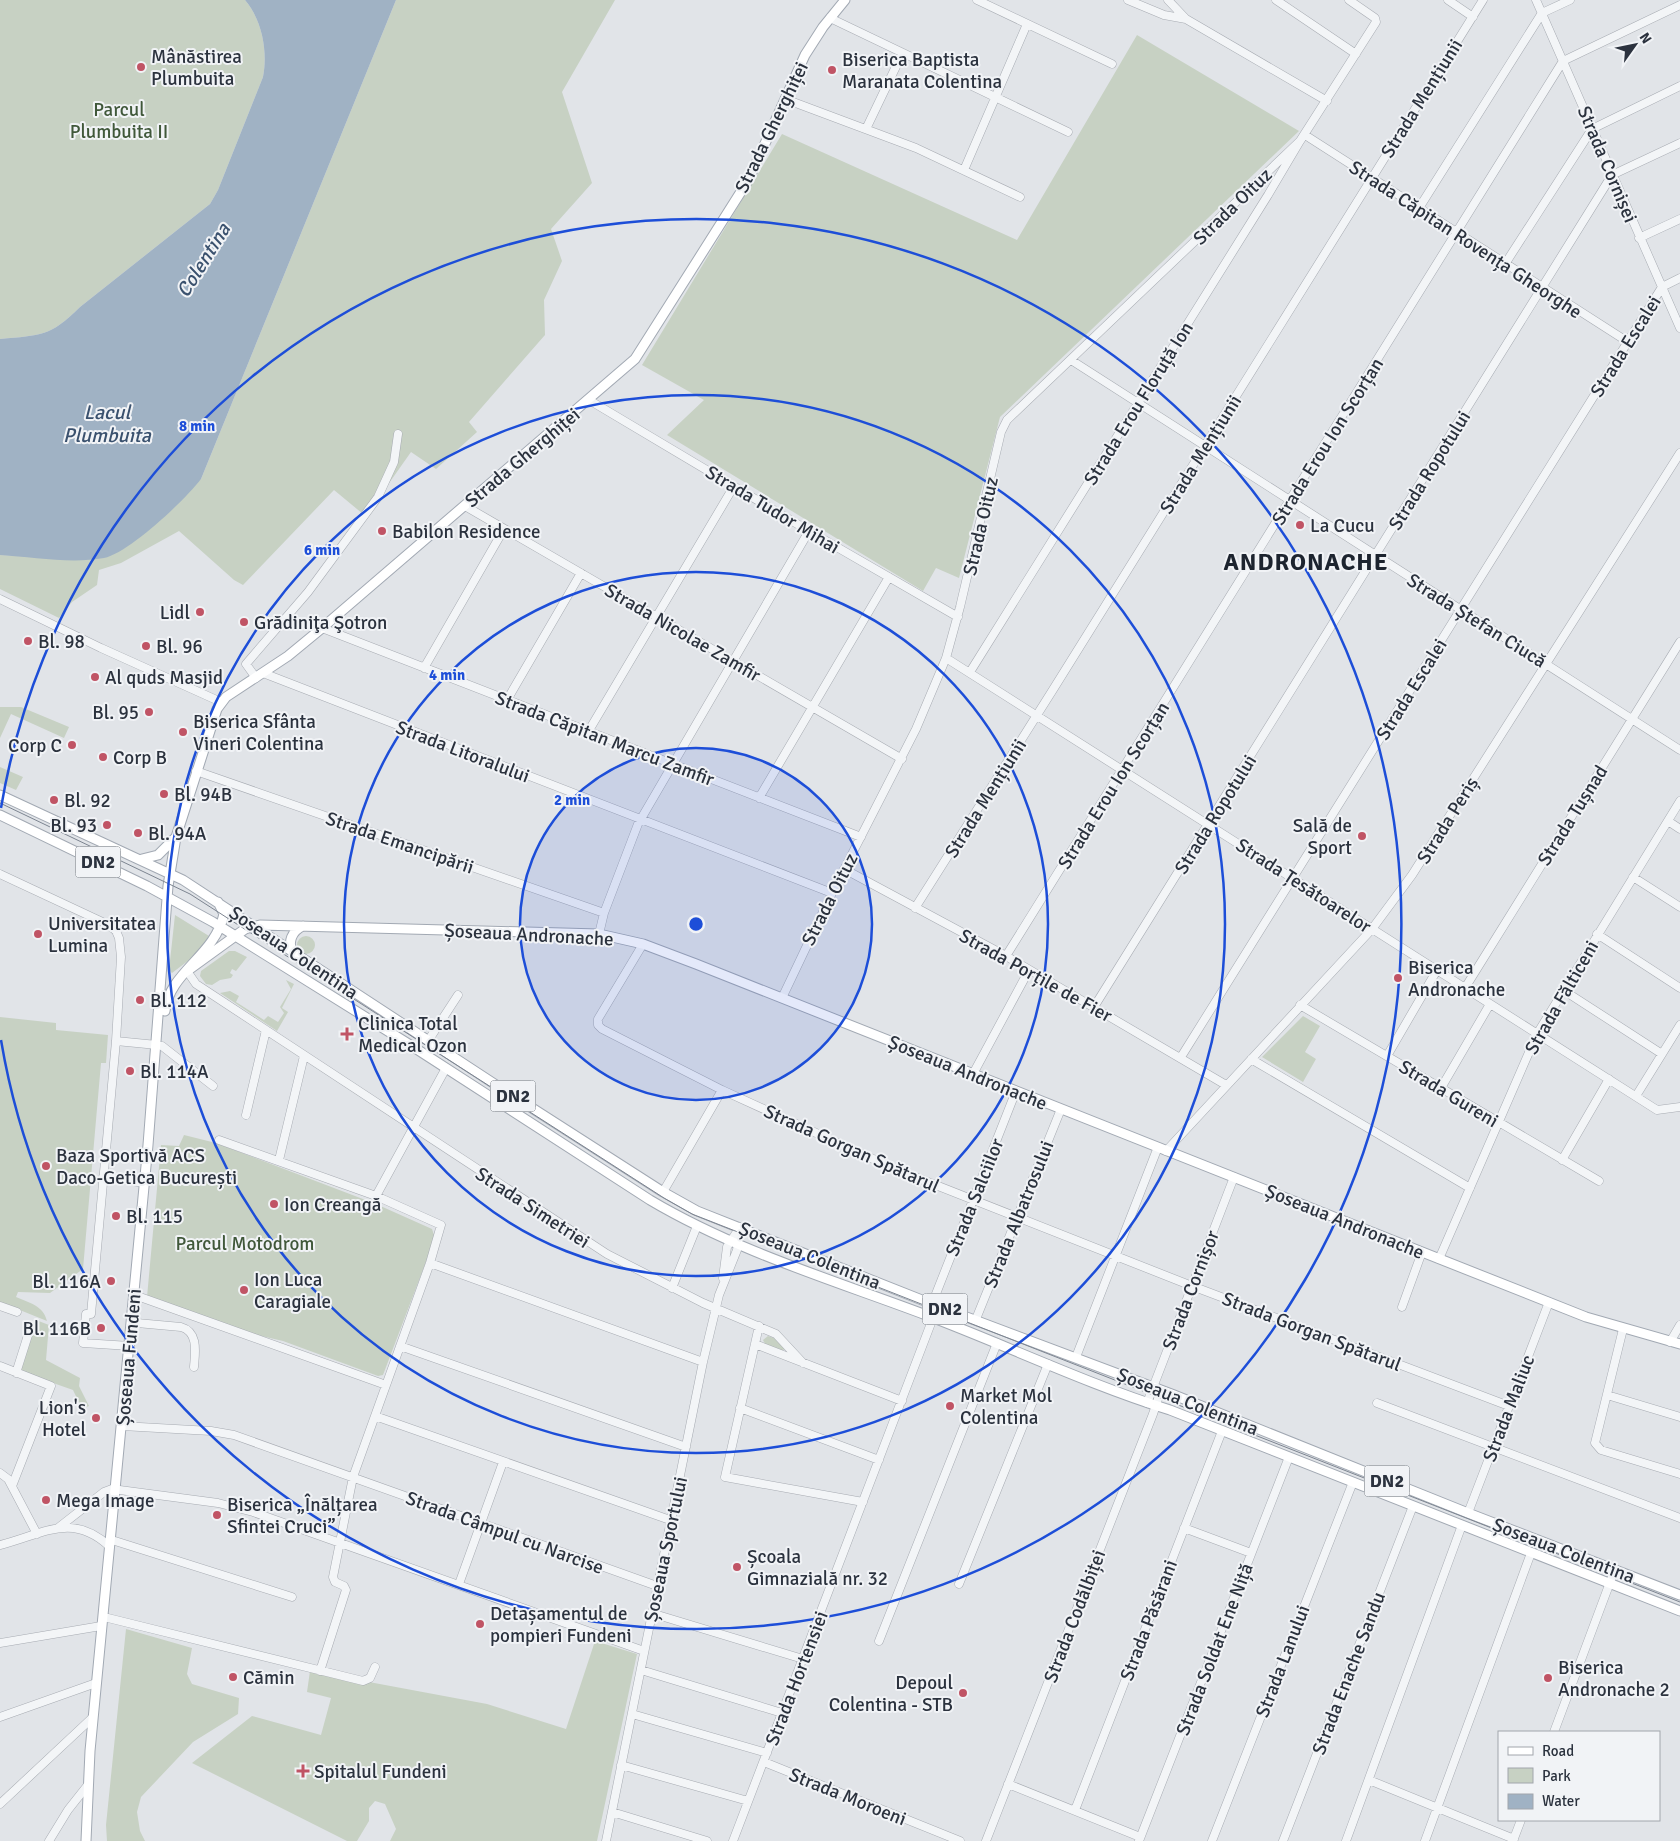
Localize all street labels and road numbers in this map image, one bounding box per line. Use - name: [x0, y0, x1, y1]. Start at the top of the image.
- street label: Strada Mențiunii: [1376, 35, 1468, 162]
- street label: Strada Gherghiței: [730, 58, 814, 197]
- street label: Strada Cornișei: [1572, 103, 1642, 226]
- street label: Strada Căpitan Rovența Gheorghe: [1345, 156, 1586, 324]
- street label: Strada Oituz: [1188, 163, 1277, 250]
- street label: Strada Escalei: [1585, 291, 1667, 402]
- street label: Strada Erou Floruță Ion: [1079, 317, 1199, 490]
- street label: Strada Erou Ion Scorțan: [1267, 353, 1389, 530]
- street label: Strada Mențiunii: [1155, 391, 1247, 518]
- street label: Strada Gherghiței: [460, 403, 585, 513]
- street label: Strada Ropotului: [1384, 406, 1476, 535]
- street label: Strada Tudor Mihai: [701, 460, 844, 559]
- street label: Strada Oituz: [958, 474, 1004, 578]
- street label: Strada Ștefan Ciucă: [1402, 568, 1551, 673]
- street label: Strada Nicolae Zamfir: [600, 578, 765, 687]
- street label: Strada Escalei: [1371, 634, 1453, 745]
- street label: Strada Căpitan Marcu Zamfir: [492, 686, 718, 792]
- street label: Strada Erou Ion Scorțan: [1053, 697, 1175, 874]
- street label: Strada Litoralului: [392, 715, 533, 789]
- street label: Strada Mențiunii: [940, 735, 1032, 862]
- street label: Strada Ropotului: [1170, 750, 1262, 879]
- street label: Strada Tușnad: [1532, 761, 1613, 870]
- street label: Strada Periș: [1412, 773, 1484, 868]
- street label: Strada Emancipării: [322, 806, 477, 880]
- street label: Strada Țesătoarelor: [1231, 833, 1376, 939]
- road number: DN2: [76, 846, 120, 878]
- street label: Strada Oituz: [796, 849, 863, 950]
- street label: Șoseaua Colentina: [224, 901, 363, 1005]
- street label: Șoseaua Andronache: [444, 919, 614, 951]
- street label: Strada Porțile de Fier: [955, 924, 1116, 1028]
- street label: Strada Fălticeni: [1520, 936, 1604, 1059]
- street label: Șoseaua Andronache: [885, 1030, 1051, 1116]
- street label: Strada Gureni: [1394, 1055, 1503, 1133]
- road number: DN2: [490, 1080, 536, 1112]
- street label: Strada Gorgan Spătarul: [760, 1099, 943, 1199]
- street label: Strada Salciilor: [940, 1135, 1009, 1260]
- street label: Strada Albatrosului: [978, 1137, 1059, 1291]
- street label: Strada Simetriei: [471, 1162, 594, 1254]
- street label: Șoseaua Andronache: [1262, 1179, 1428, 1265]
- street label: Șoseaua Colentina: [735, 1217, 884, 1295]
- street label: Strada Cornișor: [1157, 1227, 1225, 1354]
- street label: Strada Gorgan Spătarul: [1219, 1287, 1405, 1377]
- street label: Șoseaua Fundeni: [111, 1288, 147, 1427]
- road number: DN2: [922, 1294, 968, 1325]
- street label: Strada Maliuc: [1478, 1352, 1540, 1465]
- street label: Șoseaua Colentina: [1113, 1363, 1262, 1441]
- road number: DN2: [1364, 1465, 1410, 1496]
- street label: Șoseaua Sportului: [639, 1474, 693, 1624]
- street label: Strada Câmpul cu Narcise: [403, 1486, 607, 1580]
- street label: Șoseaua Colentina: [1489, 1513, 1638, 1589]
- street label: Strada Codălbiței: [1039, 1547, 1111, 1686]
- street label: Strada Păsărani: [1115, 1557, 1183, 1684]
- street label: Strada Soldat Ene Niță: [1171, 1560, 1259, 1739]
- street label: Strada Enache Sandu: [1307, 1589, 1391, 1758]
- street label: Strada Lanului: [1251, 1602, 1315, 1721]
- street label: Strada Hortensiei: [760, 1608, 834, 1749]
- street label: Strada Moroeni: [786, 1763, 910, 1831]

